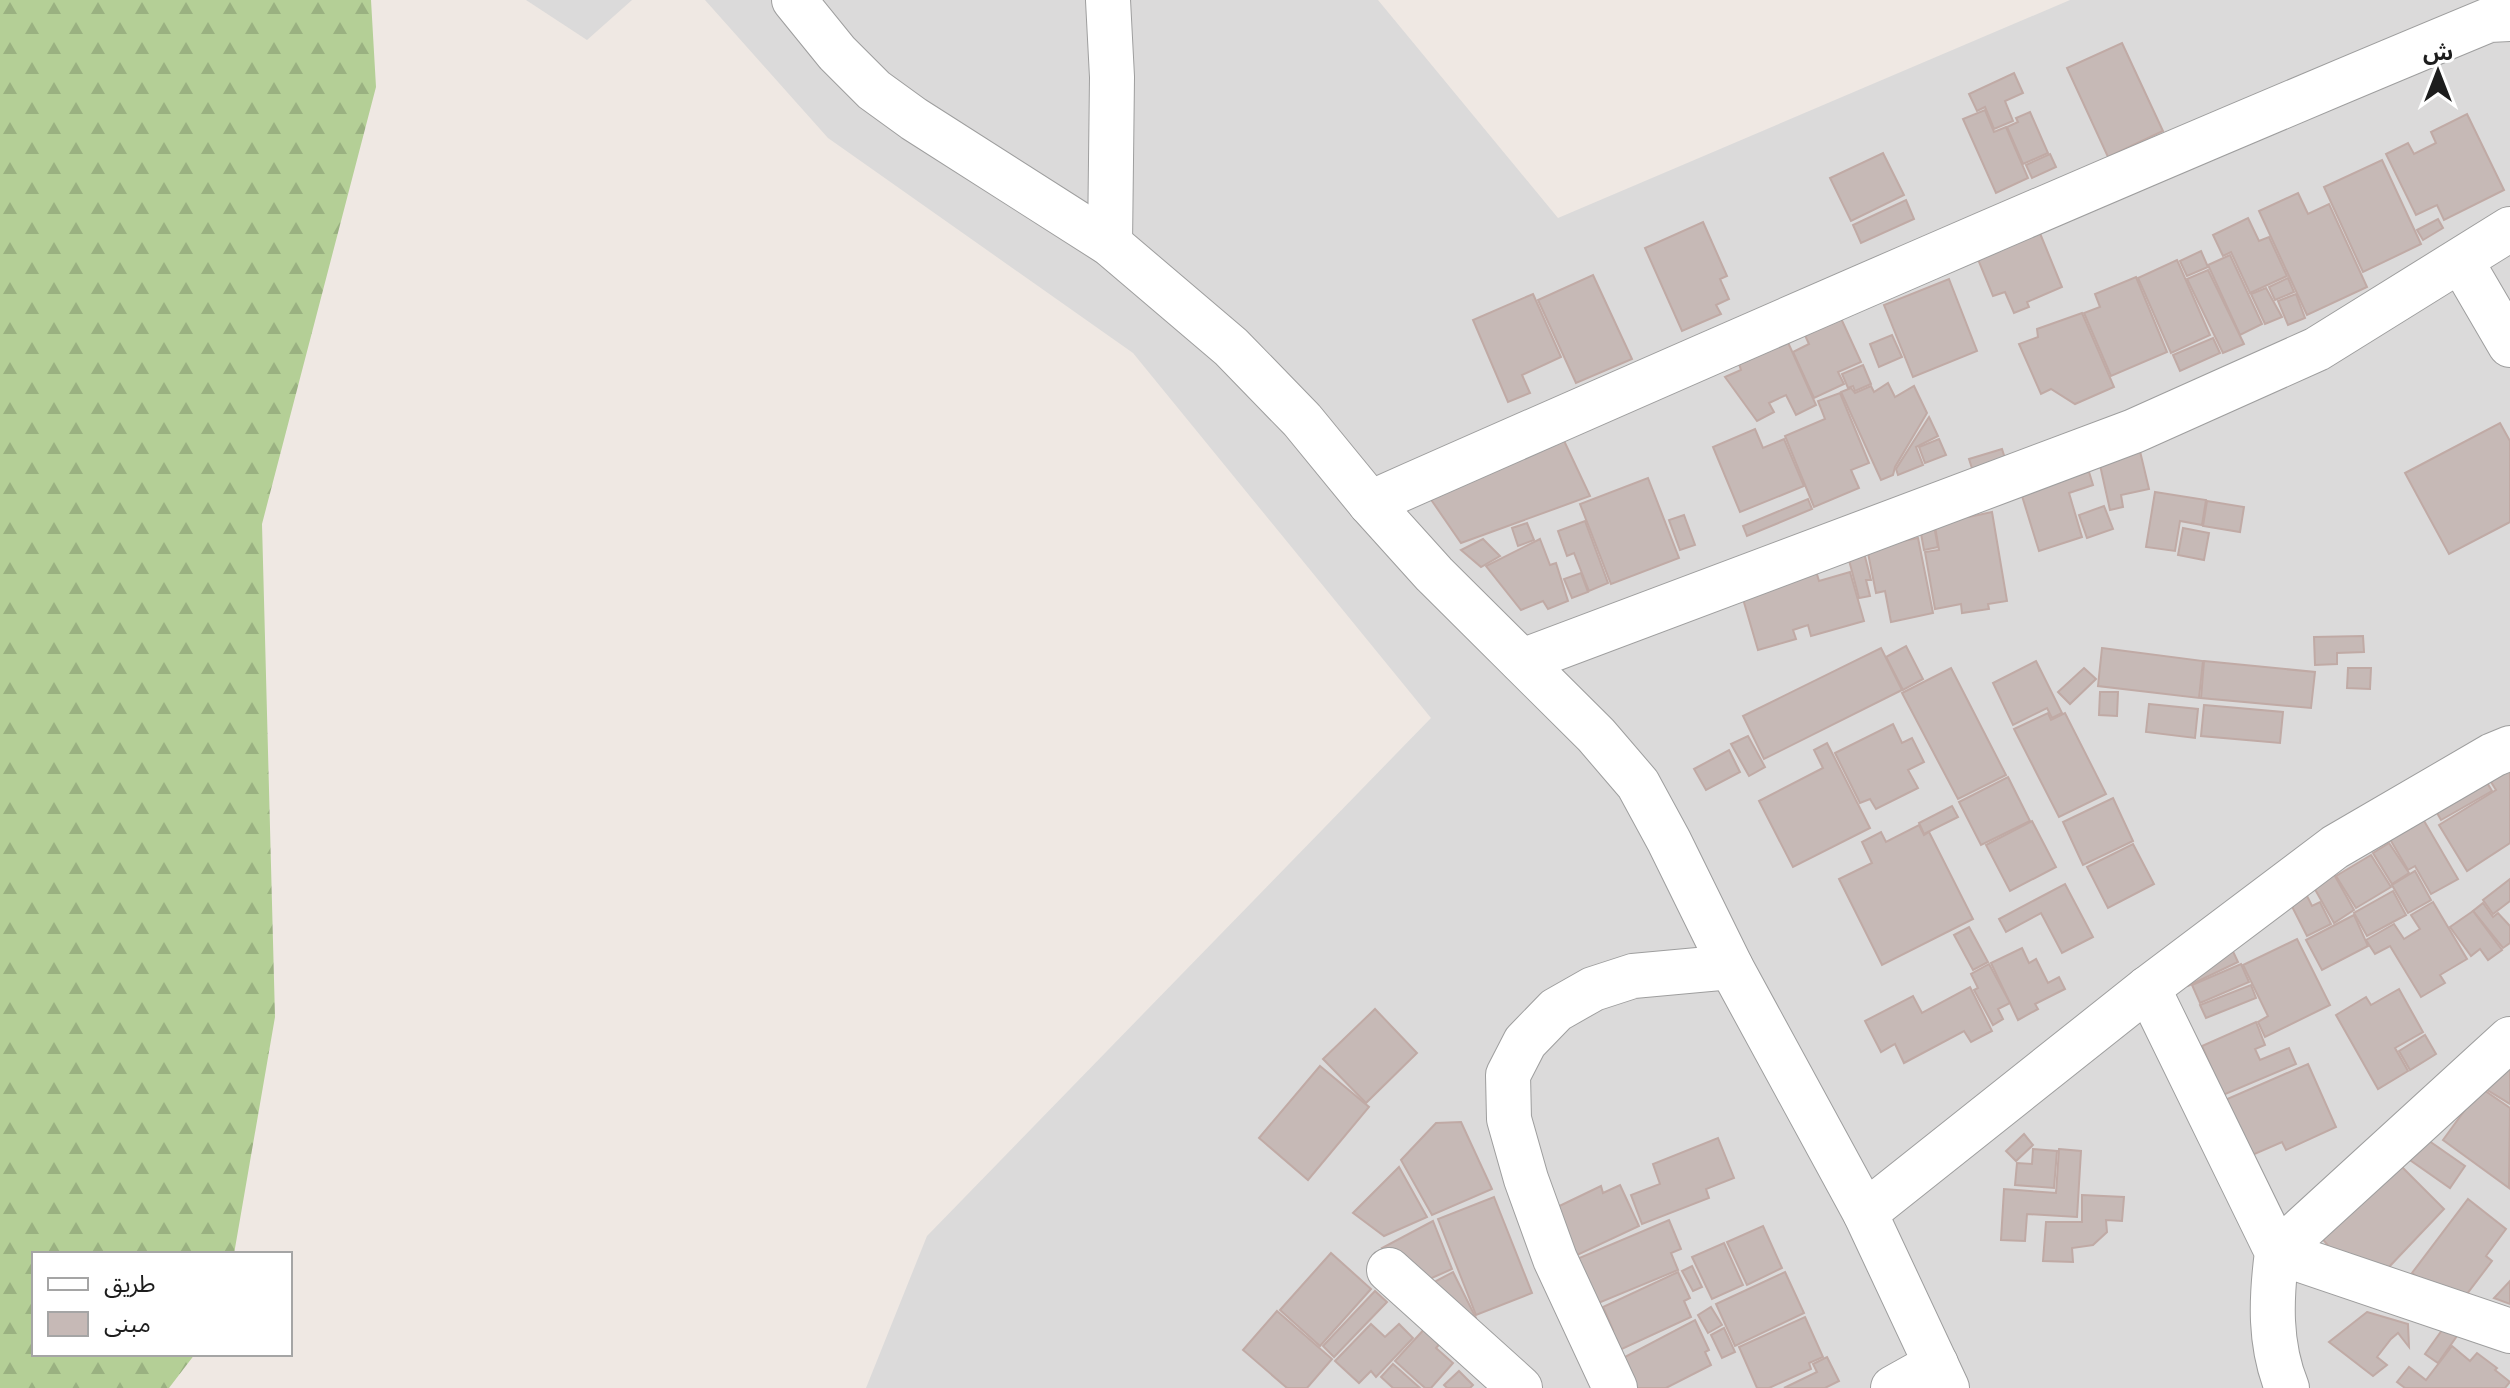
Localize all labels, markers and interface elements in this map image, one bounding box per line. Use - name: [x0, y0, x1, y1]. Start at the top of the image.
- north arrow: [2398, 32, 2478, 112]
- text: ش: [2423, 39, 2453, 66]
- legend: [32, 1252, 292, 1356]
- text: طريق: [104, 1269, 156, 1299]
- text: مبنى: [104, 1309, 151, 1338]

